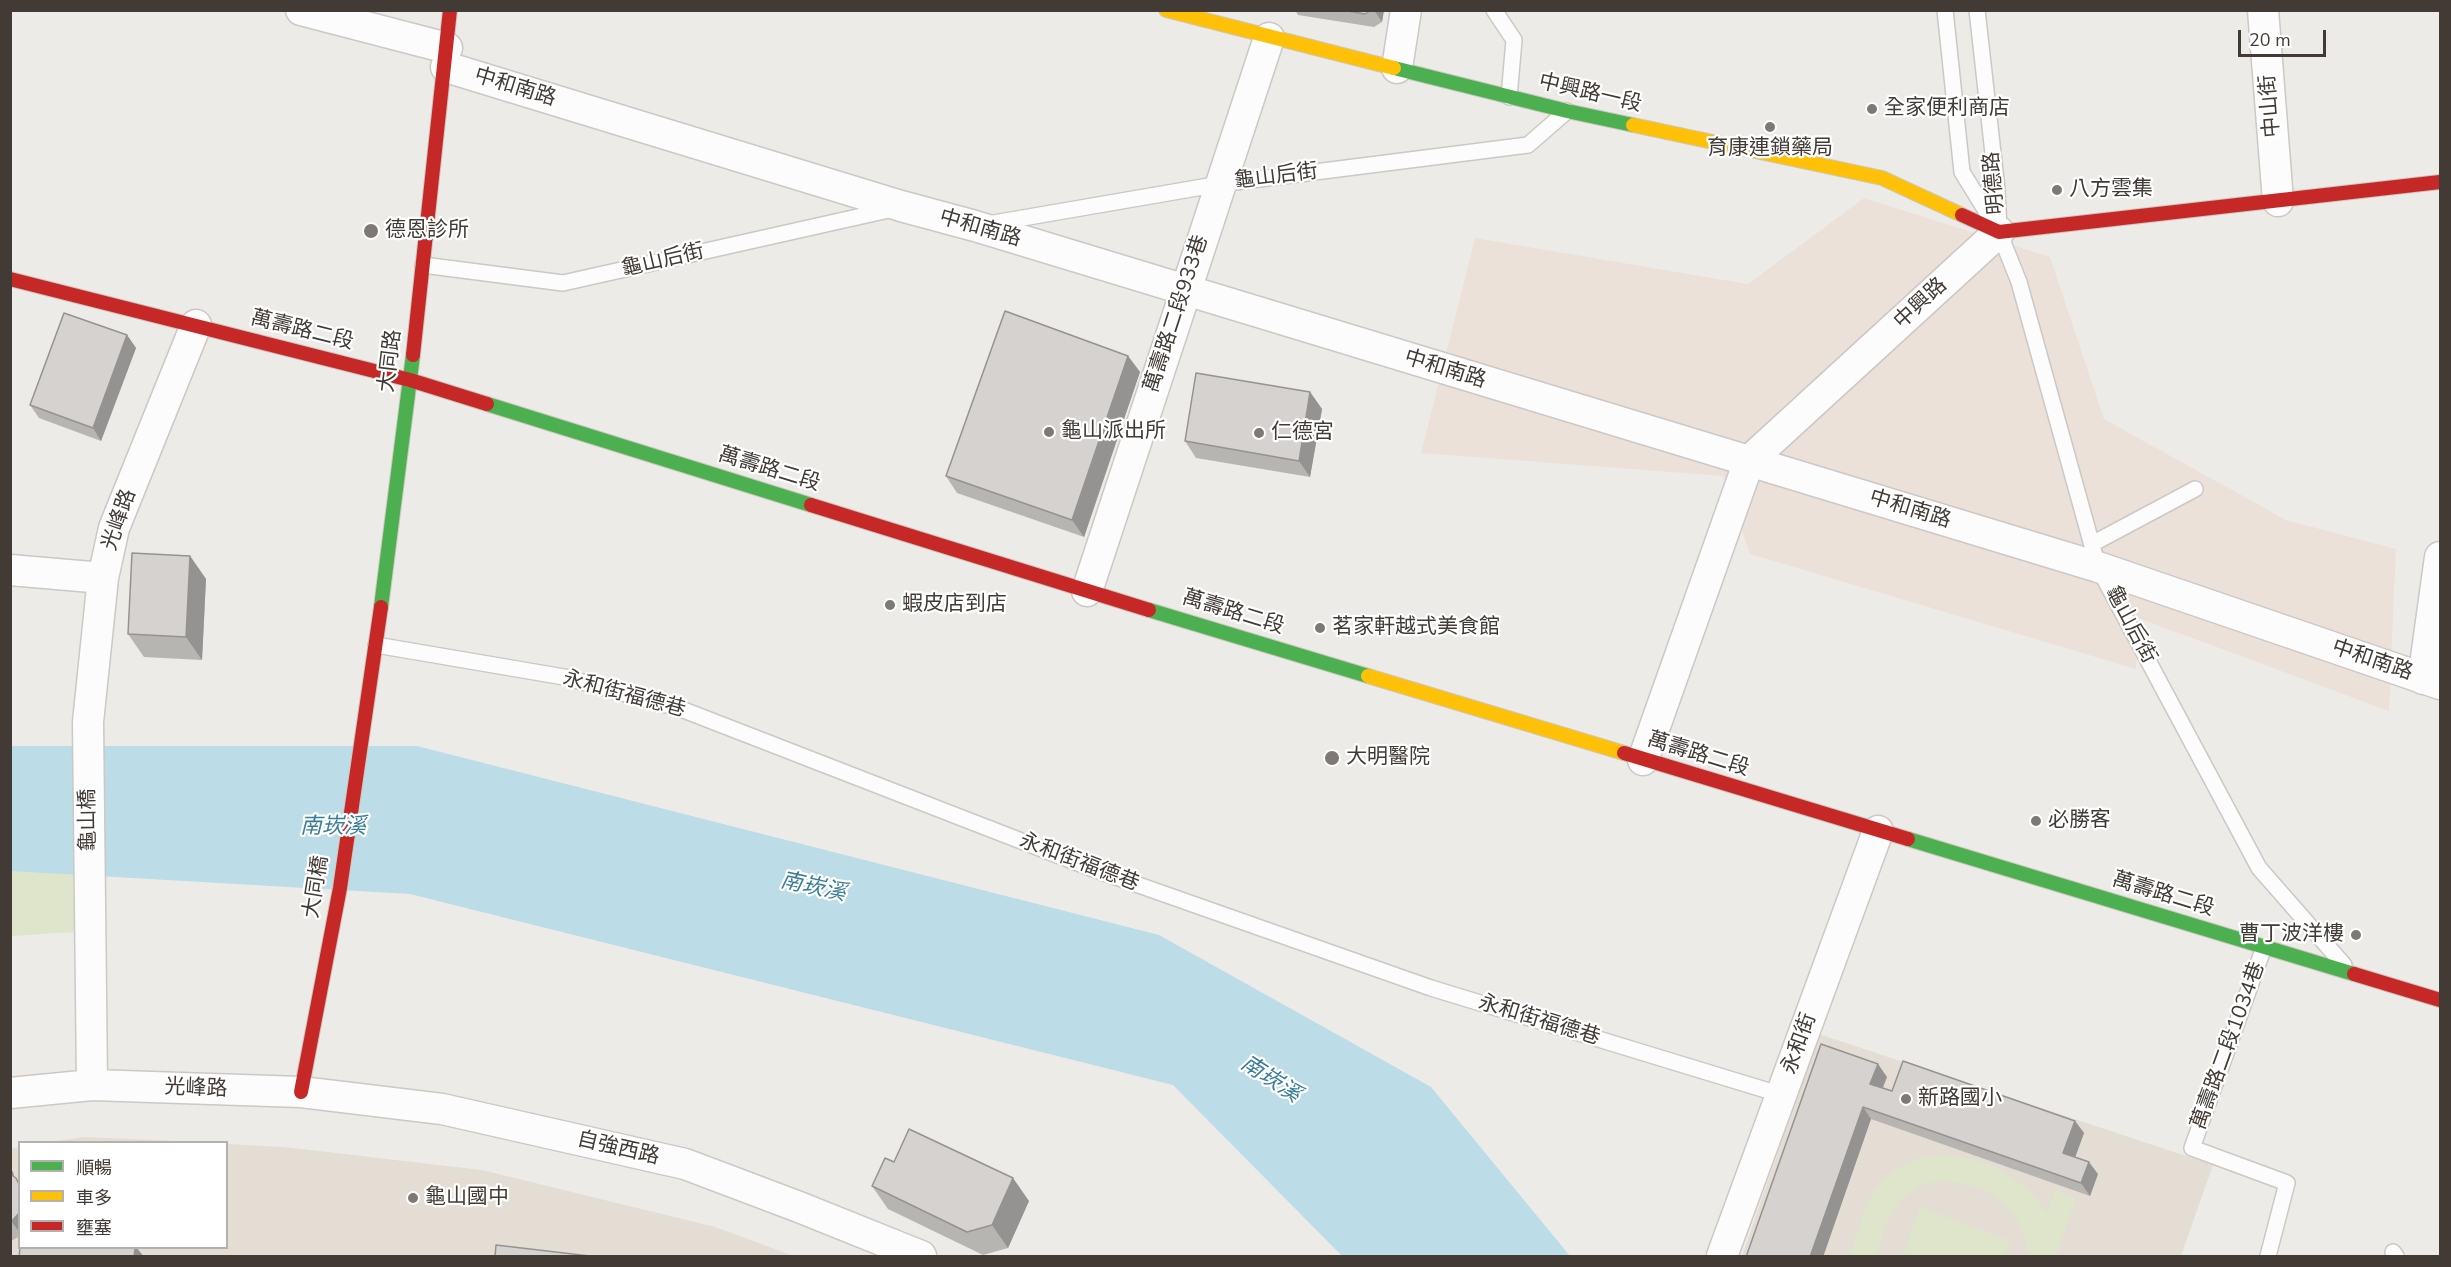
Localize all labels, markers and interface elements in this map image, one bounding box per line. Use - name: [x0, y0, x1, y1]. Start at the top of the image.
- scale bar: [2241, 18, 2330, 56]
- text: 20 m: [2249, 28, 2291, 52]
- street label: 中和南路: [471, 64, 559, 112]
- street label: 中興路一段: [1536, 70, 1644, 118]
- street label: 中山街: [2256, 74, 2286, 138]
- place label: 全家便利商店: [1884, 96, 2010, 122]
- marker: 全家便利商店: [1865, 102, 1879, 116]
- marker: 育康連鎖藥局: [1763, 120, 1777, 134]
- place label: 育康連鎖藥局: [1707, 136, 1833, 162]
- street label: 明德路: [1980, 151, 2010, 215]
- street label: 龜山后街: [1233, 159, 1319, 195]
- place label: 八方雲集: [2069, 177, 2153, 203]
- marker: 八方雲集: [2050, 183, 2064, 197]
- street label: 中和南路: [936, 205, 1024, 253]
- place label: 德恩診所: [385, 218, 469, 244]
- marker: 德恩診所: [362, 222, 380, 240]
- street label: 萬壽路二段933巷: [1140, 232, 1214, 396]
- street label: 龜山后街: [619, 239, 707, 283]
- street label: 中興路: [1889, 273, 1953, 335]
- street label: 萬壽路二段: [248, 306, 356, 356]
- street label: 大同路: [375, 328, 407, 394]
- street label: 中和南路: [1401, 346, 1489, 394]
- place label: 龜山派出所: [1061, 419, 1166, 445]
- place label: 仁德宮: [1271, 420, 1334, 446]
- marker: 龜山派出所: [1042, 425, 1056, 439]
- marker: 仁德宮: [1252, 426, 1266, 440]
- street label: 萬壽路二段: [715, 443, 823, 497]
- street label: 光峰路: [98, 486, 142, 554]
- street label: 中和南路: [1866, 486, 1954, 534]
- street label: 龜山后街: [2099, 582, 2161, 668]
- street label: 萬壽路二段: [1179, 586, 1287, 640]
- place label: 蝦皮店到店: [902, 592, 1007, 618]
- marker: 蝦皮店到店: [883, 598, 897, 612]
- place label: 茗家軒越式美食館: [1332, 615, 1500, 641]
- marker: 茗家軒越式美食館: [1313, 621, 1327, 635]
- street label: 中和南路: [2328, 635, 2416, 687]
- street label: 永和街福德巷: [560, 667, 688, 723]
- street label: 萬壽路二段: [1644, 728, 1752, 782]
- place label: 大明醫院: [1346, 745, 1430, 771]
- marker: 大明醫院: [1323, 749, 1341, 767]
- street label: 龜山橋: [76, 788, 102, 852]
- place label: 必勝客: [2048, 808, 2111, 834]
- marker: 必勝客: [2029, 814, 2043, 828]
- water label: 南崁溪: [300, 815, 366, 841]
- street label: 永和街福德巷: [1016, 829, 1142, 897]
- street label: 大同橋: [300, 854, 334, 920]
- water label: 南崁溪: [778, 868, 848, 908]
- street label: 萬壽路二段: [2109, 868, 2217, 922]
- place label: 曹丁波洋樓: [2239, 922, 2344, 948]
- marker: 曹丁波洋樓: [2349, 928, 2363, 942]
- street label: 萬壽路二段1034巷: [2187, 959, 2271, 1133]
- street label: 永和街福德巷: [1475, 991, 1603, 1051]
- street label: 永和街: [1777, 1010, 1823, 1078]
- water label: 南崁溪: [1235, 1051, 1305, 1109]
- street label: 光峰路: [164, 1075, 228, 1103]
- place label: 新路國小: [1918, 1086, 2002, 1112]
- marker: 新路國小: [1899, 1092, 1913, 1106]
- street label: 自強西路: [574, 1127, 662, 1171]
- legend: [18, 1141, 228, 1249]
- text: 順暢: [76, 1156, 112, 1180]
- place label: 龜山國中: [425, 1185, 509, 1211]
- text: 車多: [76, 1186, 112, 1210]
- marker: 龜山國中: [406, 1191, 420, 1205]
- text: 壅塞: [76, 1216, 112, 1240]

